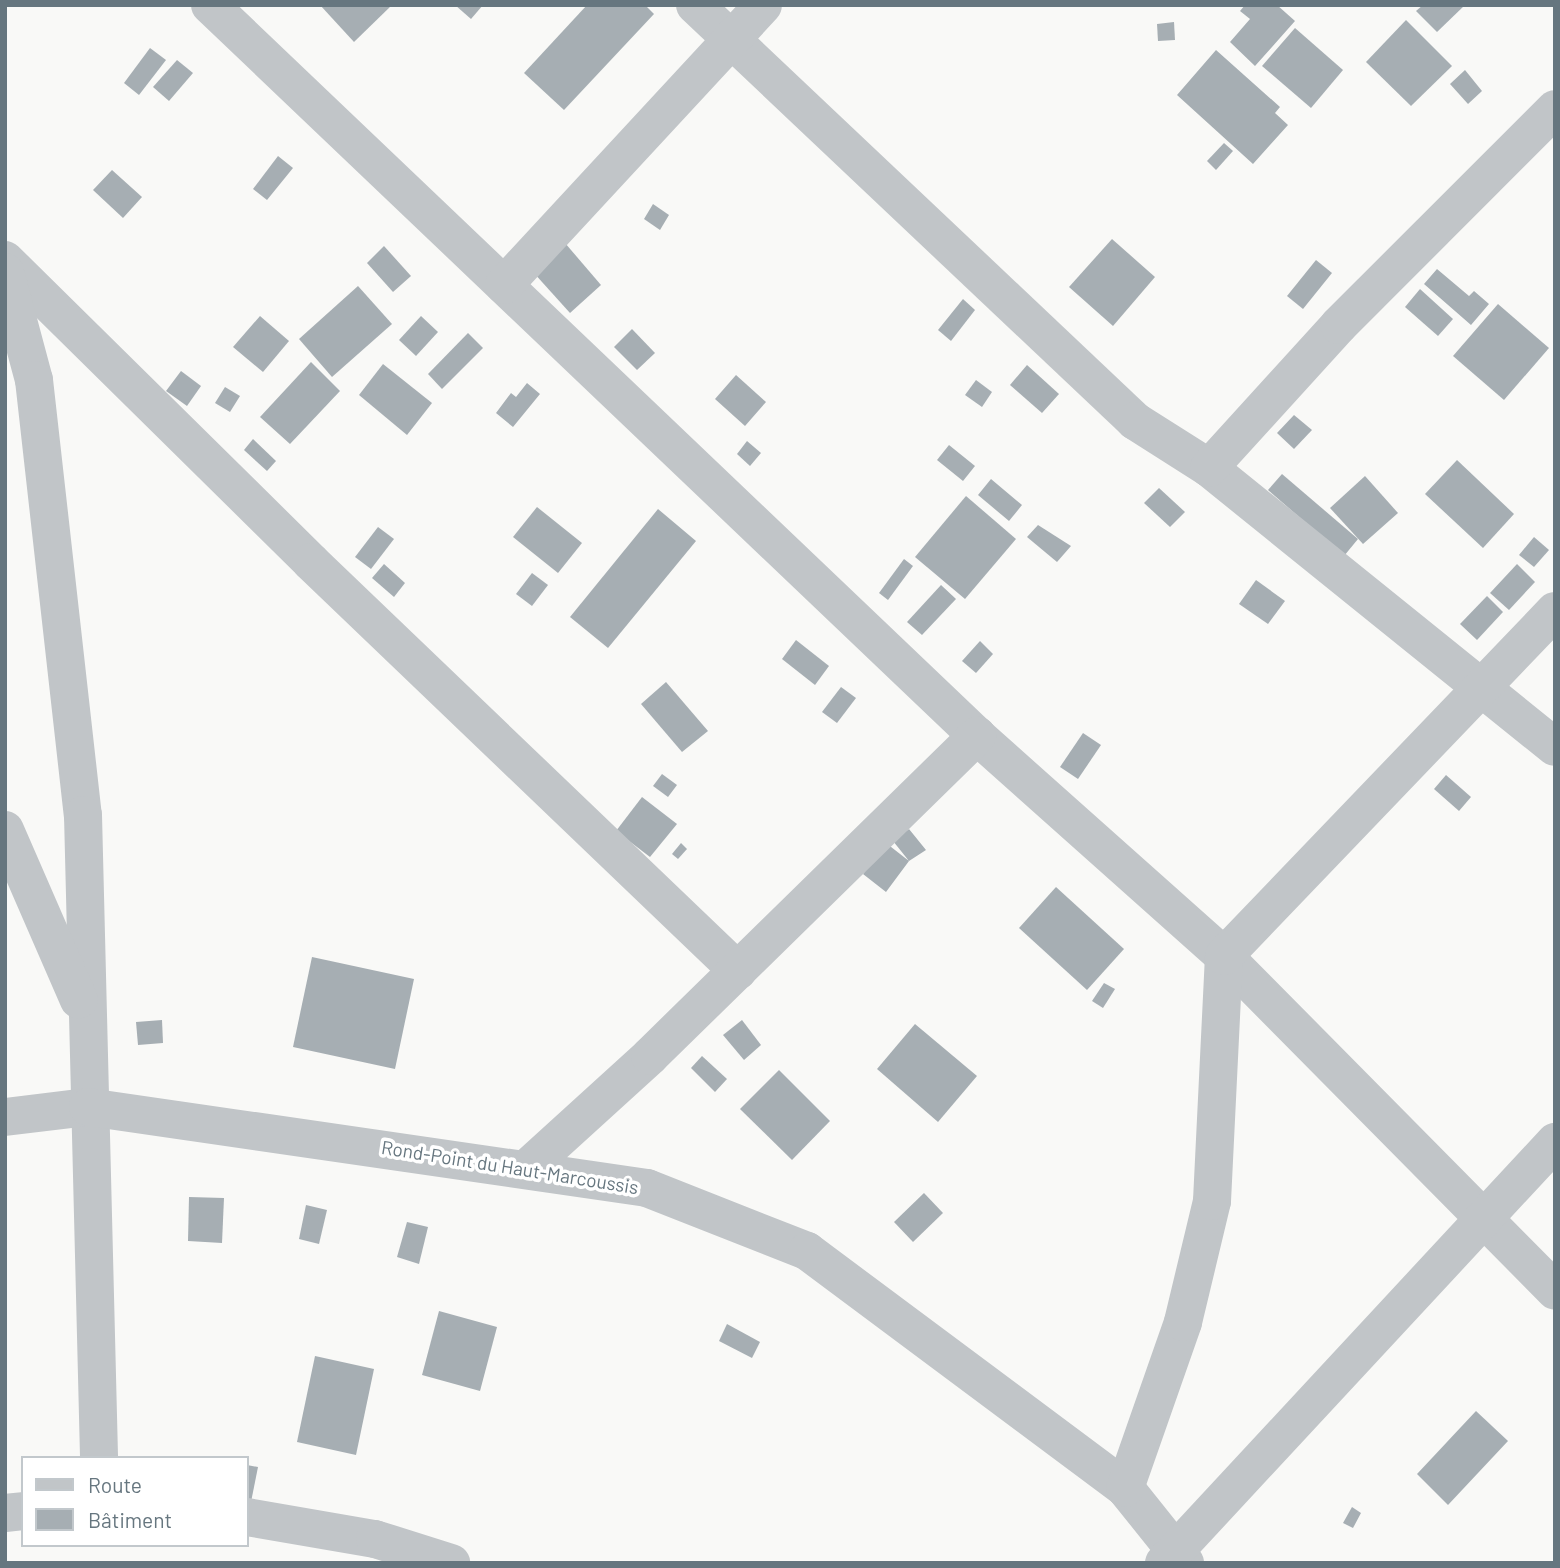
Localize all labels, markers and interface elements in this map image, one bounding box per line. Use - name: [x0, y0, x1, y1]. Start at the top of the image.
- street label: Rond-Point du Haut-Marcoussis: [380, 1135, 640, 1199]
- legend: [21, 1456, 248, 1547]
- text: Route: [88, 1472, 142, 1497]
- text: Bâtiment: [88, 1507, 172, 1532]

